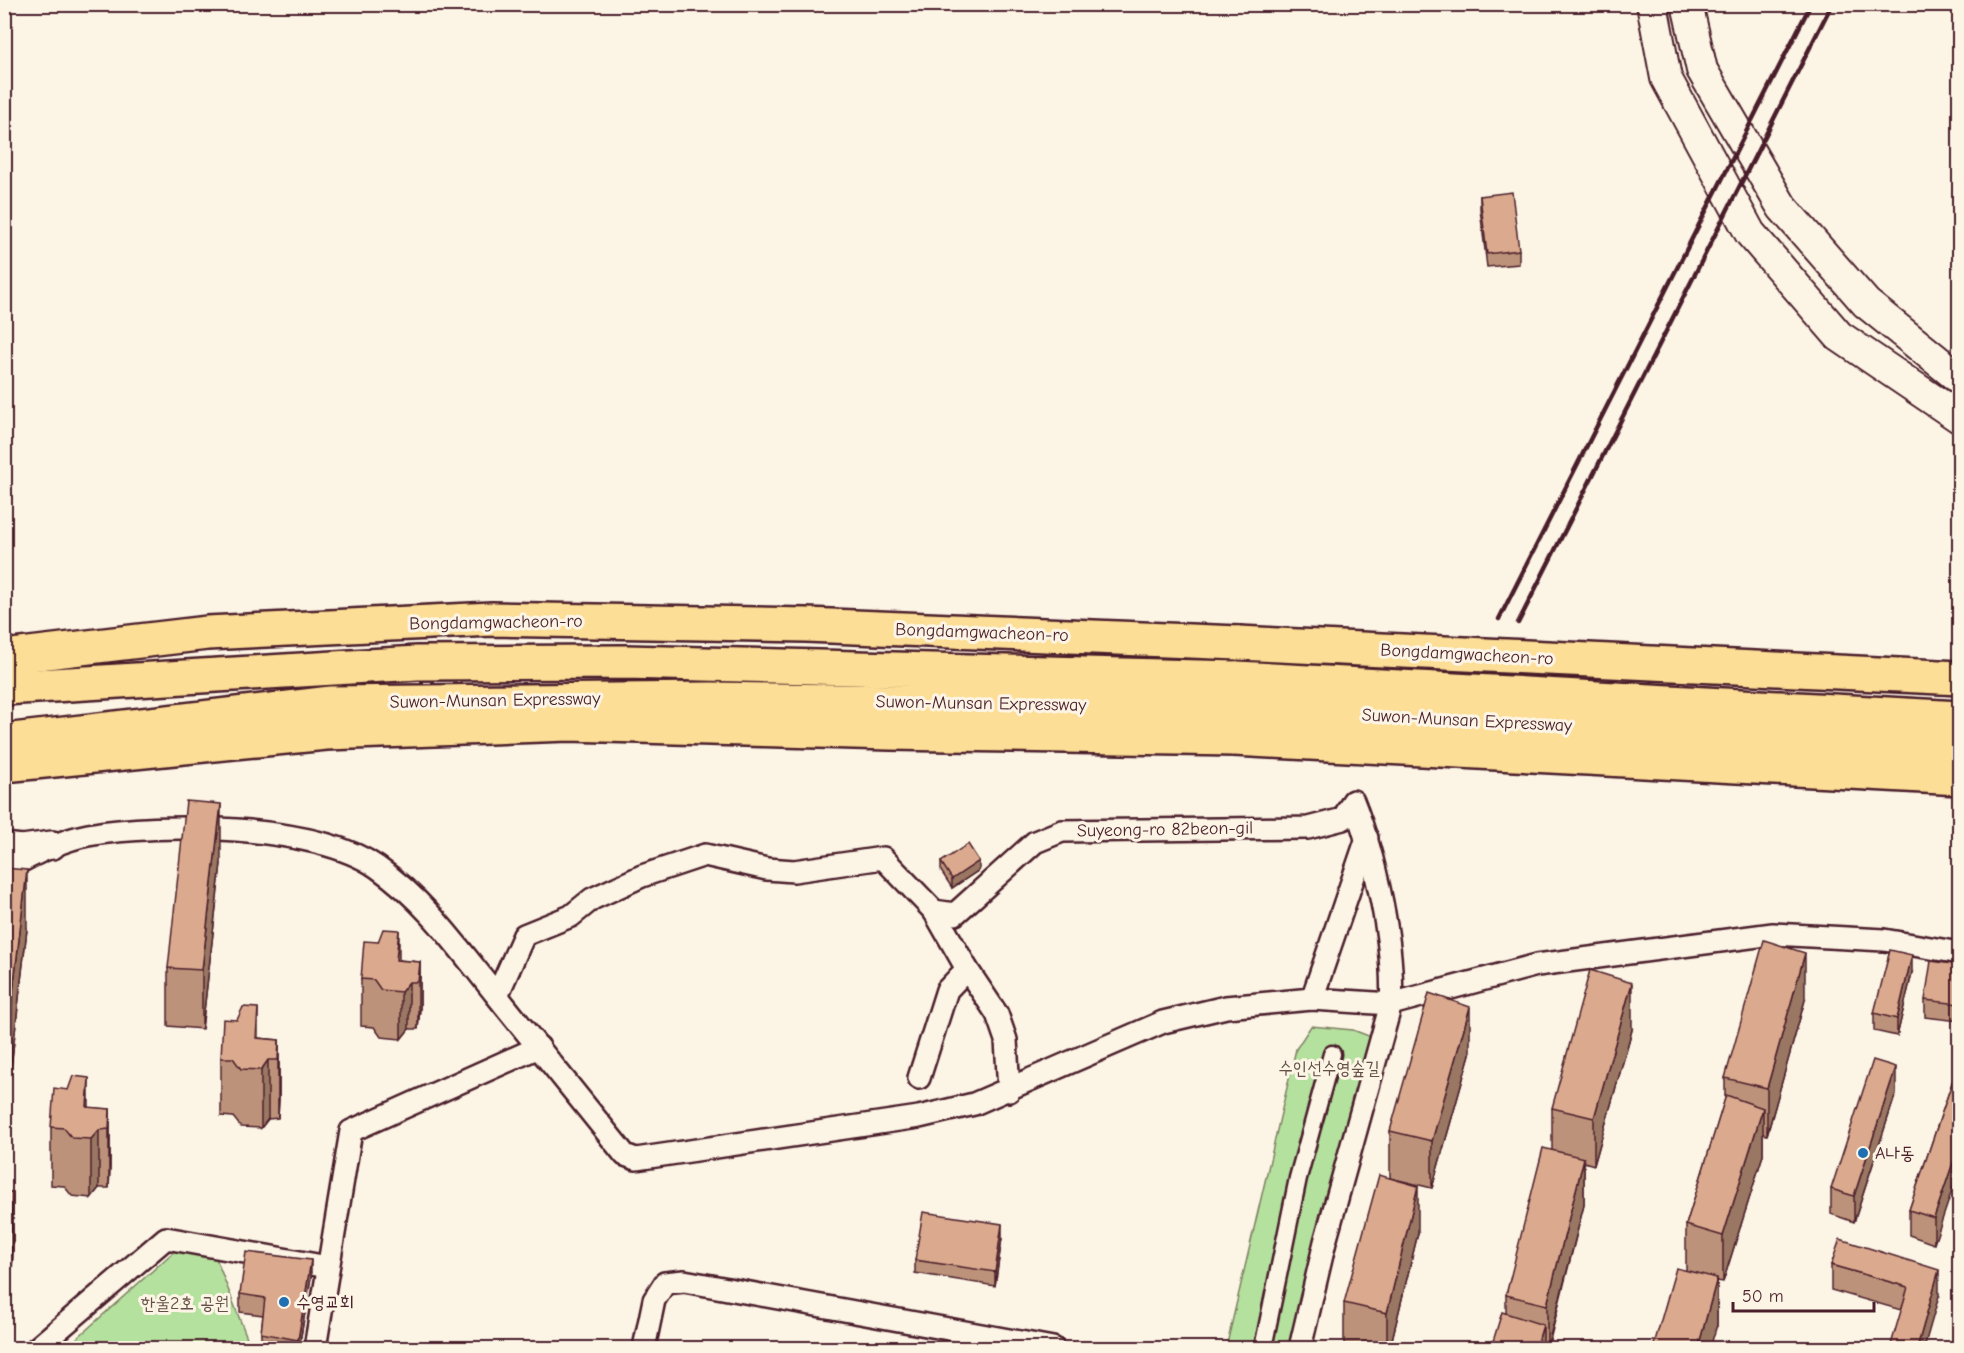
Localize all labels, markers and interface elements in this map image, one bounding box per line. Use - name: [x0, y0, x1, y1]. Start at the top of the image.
- street label: Bongdamgwacheon-ro: [409, 610, 583, 635]
- street label: Bongdamgwacheon-ro: [895, 619, 1069, 646]
- street label: Bongdamgwacheon-ro: [1380, 639, 1554, 670]
- street label: Suwon-Munsan Expressway: [389, 688, 601, 713]
- street label: Suwon-Munsan Expressway: [875, 691, 1087, 716]
- street label: Suwon-Munsan Expressway: [1361, 704, 1574, 737]
- street label: Suyeong-ro 82beon-gil: [1077, 817, 1253, 842]
- park label: 수인선수영숲길: [1278, 1058, 1380, 1079]
- place label: A나동: [1875, 1143, 1914, 1164]
- marker: A나동: [1856, 1146, 1870, 1160]
- scale bar: [1733, 1275, 1874, 1313]
- text: 50 m: [1742, 1286, 1784, 1307]
- place label: 수영교회: [296, 1292, 354, 1313]
- park label: 한울2호 공원: [141, 1293, 229, 1314]
- marker: 수영교회: [277, 1295, 291, 1309]

